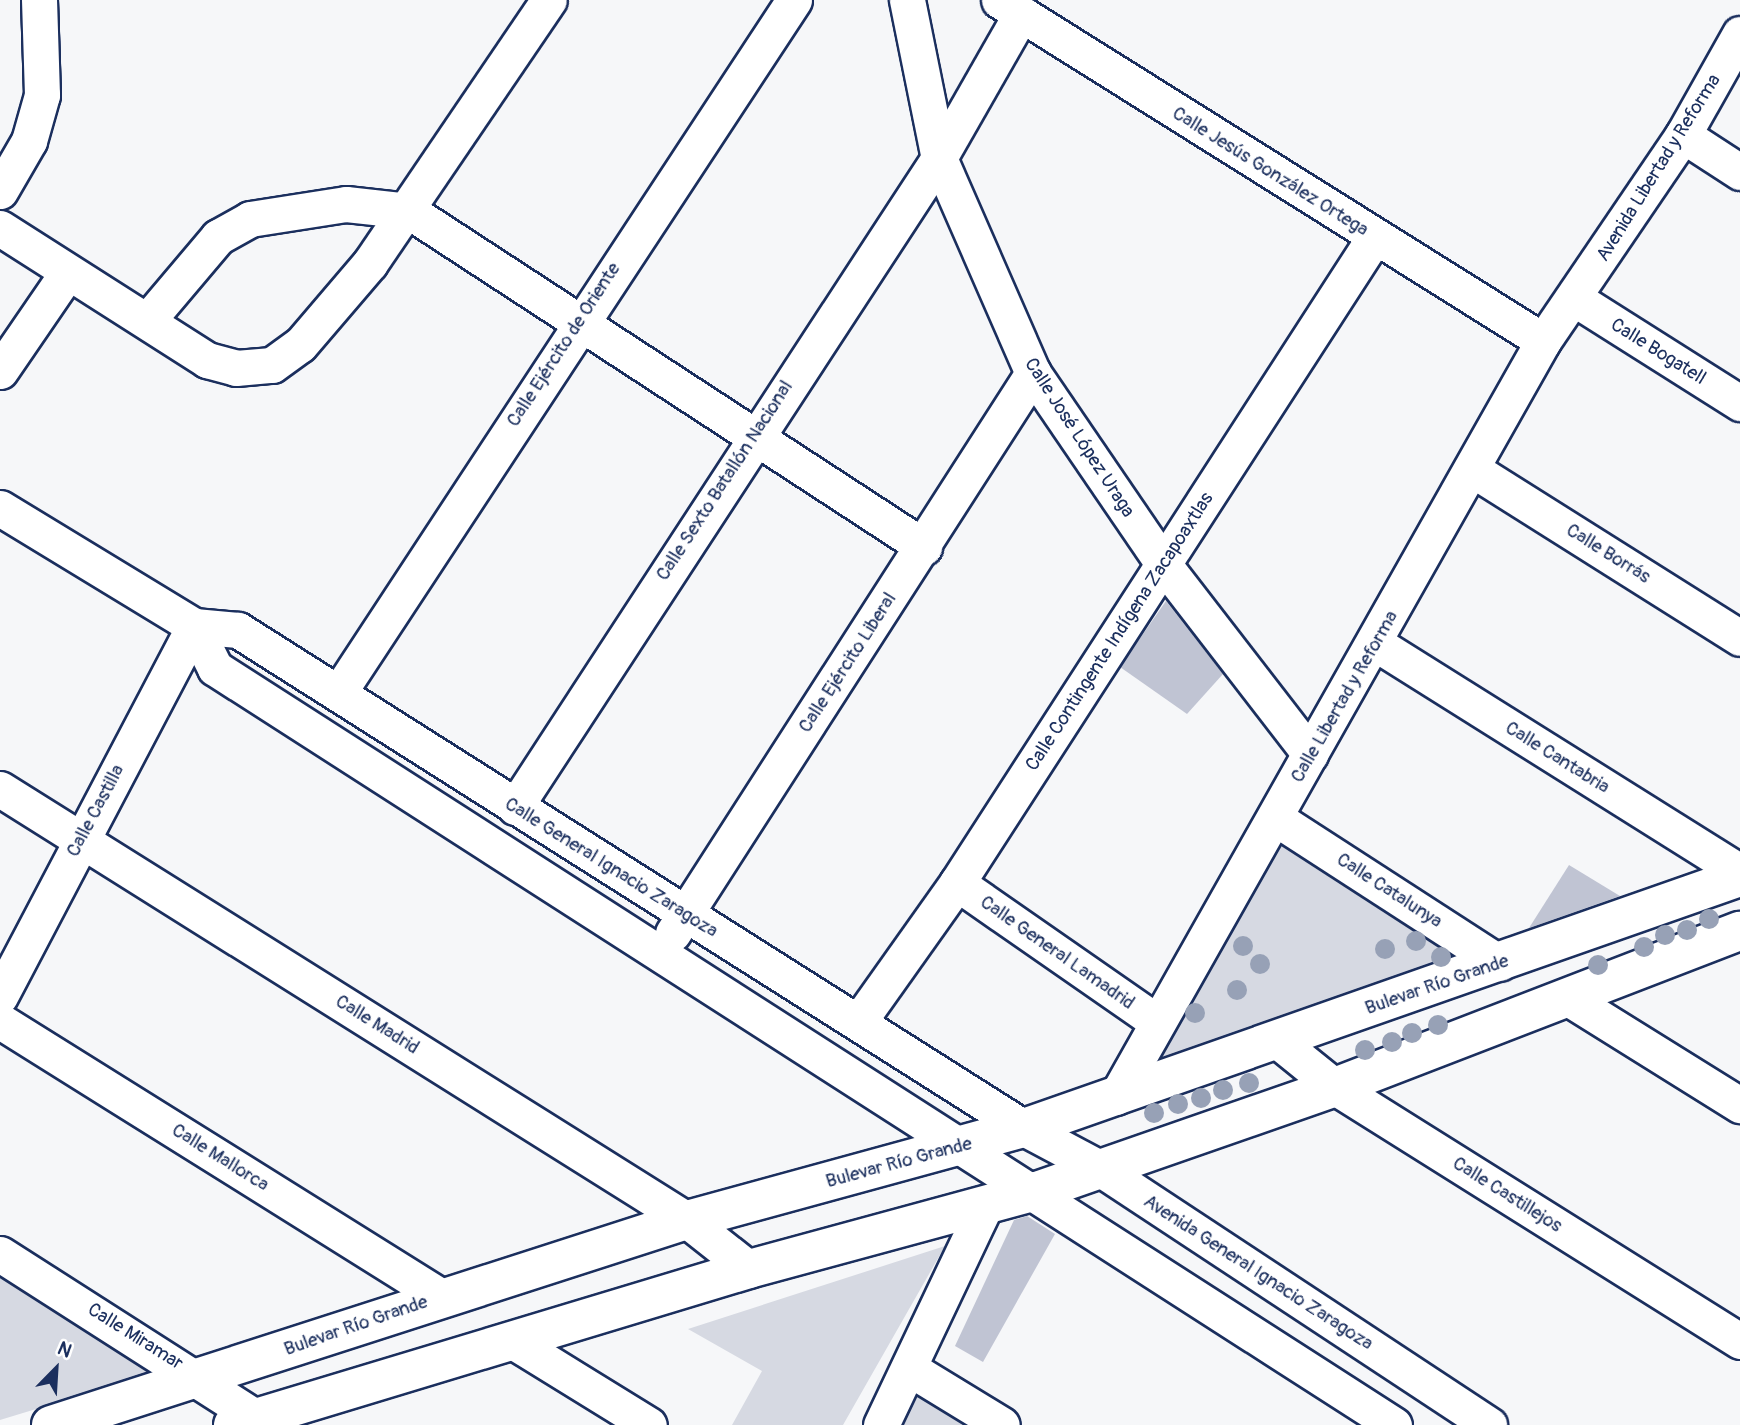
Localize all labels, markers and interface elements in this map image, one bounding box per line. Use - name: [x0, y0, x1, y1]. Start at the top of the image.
- street label: Avenida Libertad y Reforma: [1592, 70, 1726, 266]
- street label: Calle Jesús González Ortega: [1168, 102, 1372, 242]
- street label: Calle Ejército de Oriente: [502, 259, 626, 431]
- street label: Calle Bogatell: [1606, 314, 1710, 390]
- street label: Calle José López Uraga: [1019, 354, 1139, 522]
- street label: Calle Sexto Batallón Nacional: [652, 377, 798, 585]
- street label: Calle Contingente Indígena Zacapoaxtlas: [1021, 488, 1219, 776]
- street label: Calle Borrás: [1562, 519, 1654, 589]
- street label: Calle Ejército Liberal: [794, 589, 902, 737]
- street label: Calle Libertad y Reforma: [1287, 607, 1403, 787]
- street label: Calle Cantabria: [1501, 717, 1613, 799]
- street label: Calle Castilla: [62, 761, 130, 861]
- street label: Calle General Ignacio Zaragoza: [500, 793, 722, 943]
- street label: Calle Catalunya: [1332, 848, 1446, 934]
- street label: Calle General Lamadrid: [975, 891, 1139, 1015]
- street label: Bulevar Río Grande: [1362, 950, 1512, 1020]
- street label: Calle Madrid: [331, 990, 423, 1060]
- street label: Calle Mallorca: [167, 1119, 273, 1197]
- street label: Bulevar Río Grande: [823, 1133, 975, 1193]
- street label: Calle Castillejos: [1448, 1152, 1566, 1238]
- street label: Avenida General Ignacio Zaragoza: [1139, 1190, 1377, 1356]
- street label: Bulevar Río Grande: [281, 1291, 431, 1361]
- street label: Calle Miramar: [83, 1299, 187, 1375]
- north arrow: [21, 1334, 91, 1404]
- text: N: [54, 1336, 75, 1363]

